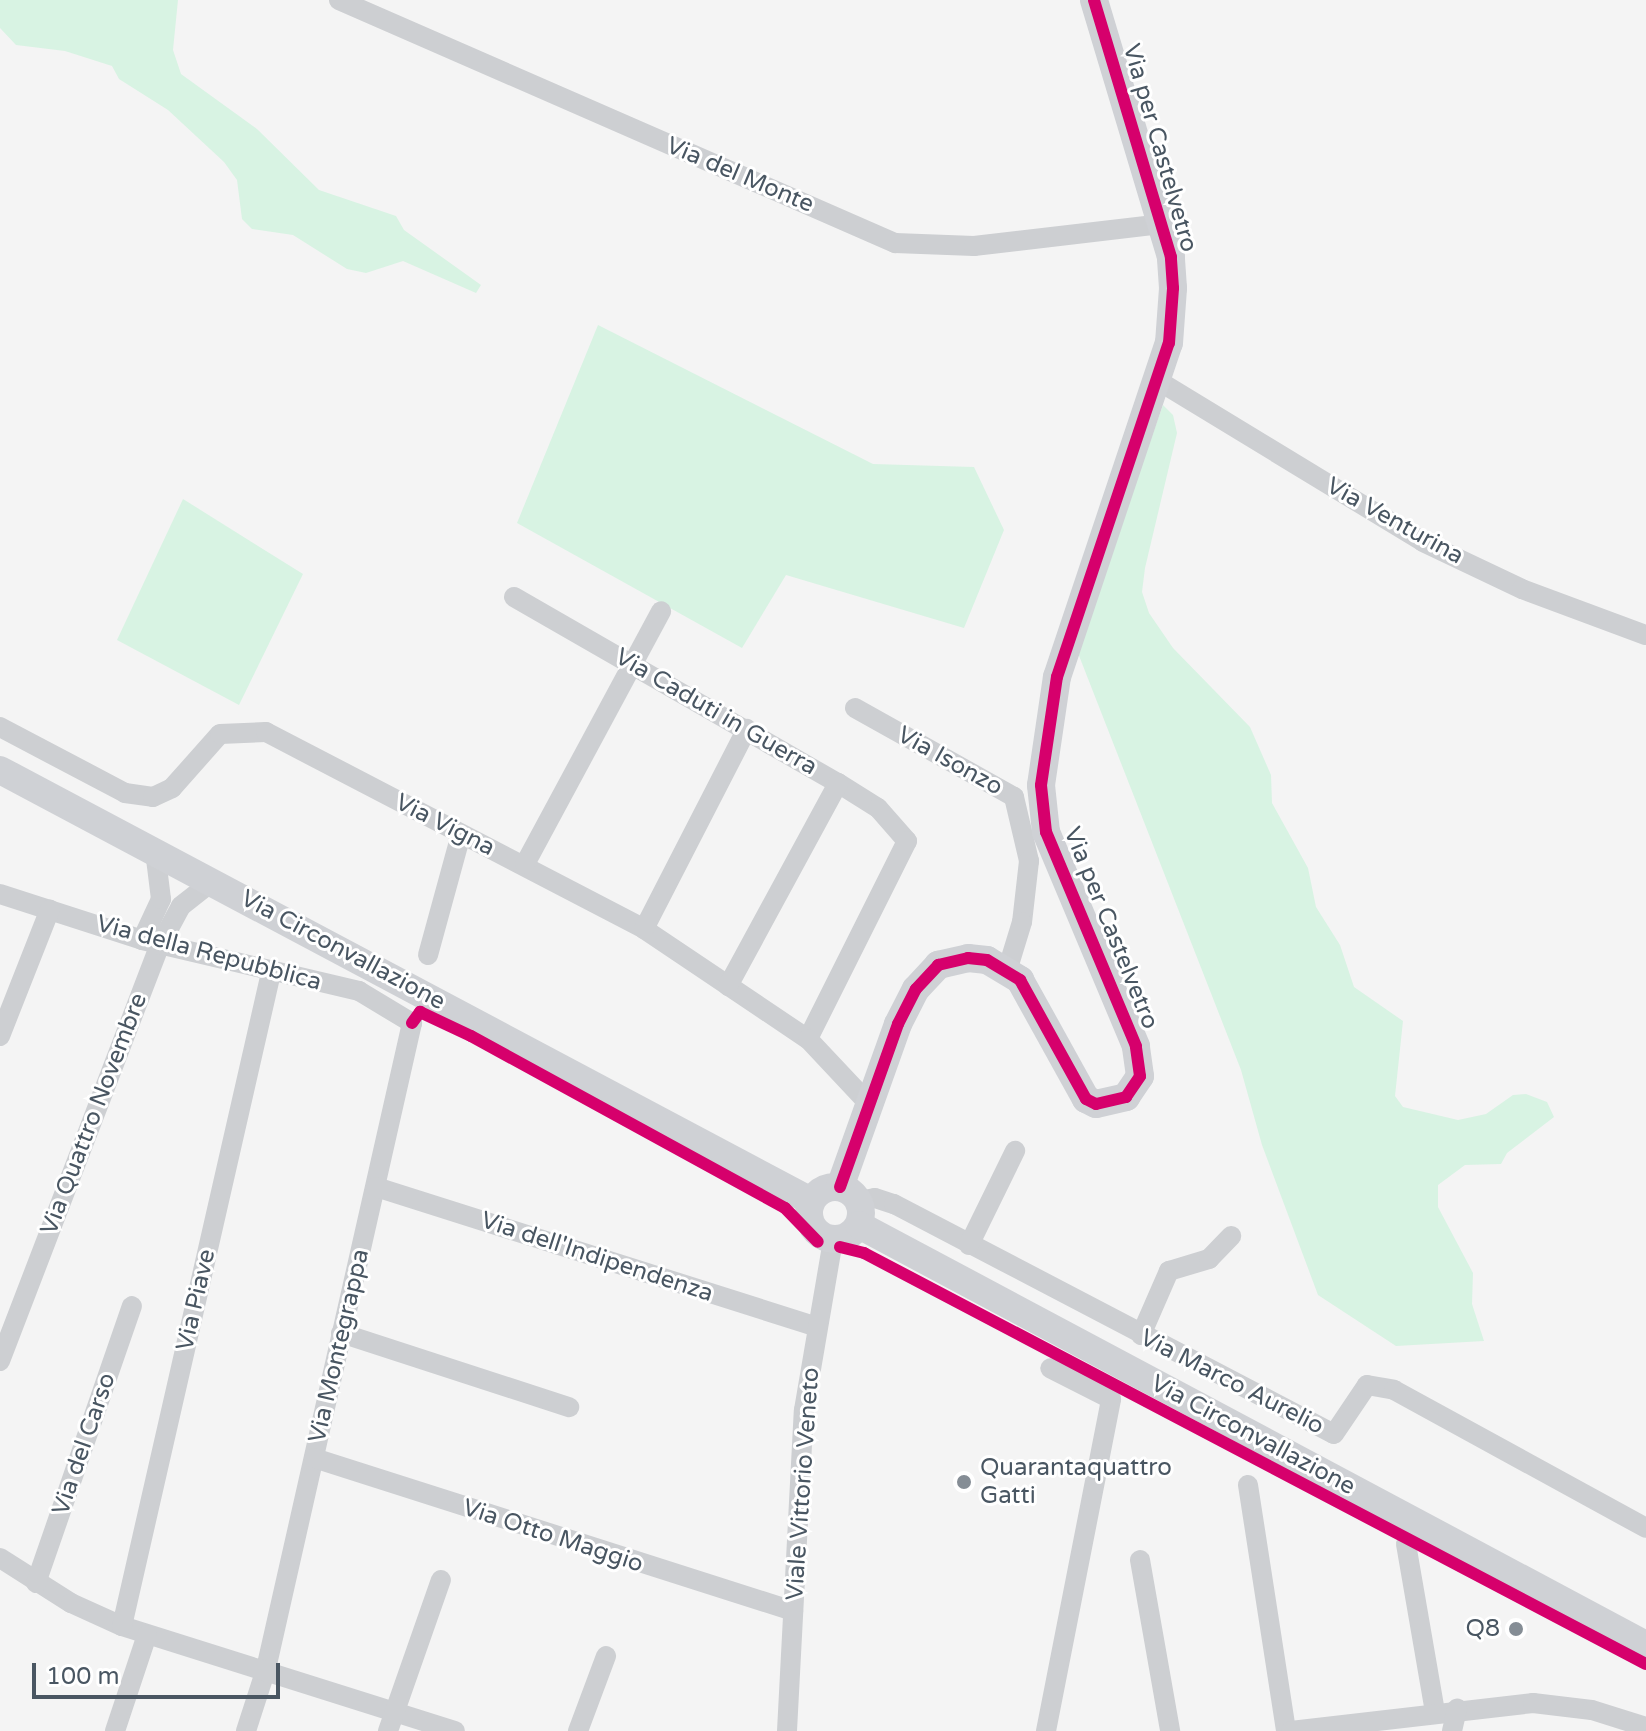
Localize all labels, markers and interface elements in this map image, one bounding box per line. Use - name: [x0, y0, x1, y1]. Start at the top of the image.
- street label: Via per Castelvetro: [1117, 41, 1203, 255]
- street label: Via del Monte: [662, 131, 818, 219]
- street label: Via Venturina: [1321, 471, 1469, 571]
- street label: Via Caduti in Guerra: [610, 642, 822, 782]
- street label: Via Isonzo: [892, 720, 1008, 802]
- street label: Via Vigna: [390, 788, 500, 862]
- street label: Via per Castelvetro: [1057, 823, 1165, 1033]
- street label: Via Circonvallazione: [236, 884, 450, 1016]
- street label: Via della Repubblica: [93, 909, 325, 997]
- street label: Via Quattro Novembre: [35, 989, 153, 1239]
- street label: Via dell'Indipendenza: [477, 1206, 717, 1308]
- street label: Via Piave: [170, 1246, 222, 1354]
- street label: Via Montegrappa: [303, 1246, 375, 1446]
- street label: Via Marco Aurelio: [1135, 1323, 1329, 1441]
- street label: Viale Vittorio Veneto: [780, 1367, 826, 1601]
- street label: Via del Carso: [46, 1369, 122, 1519]
- street label: Via Circonvallazione: [1146, 1369, 1360, 1501]
- place label: Quarantaquattro Gatti: [980, 1454, 1172, 1510]
- marker: Quarantaquattro Gatti: [955, 1473, 973, 1491]
- street label: Via Otto Maggio: [459, 1493, 647, 1579]
- place label: Q8: [1465, 1615, 1500, 1643]
- marker: Q8: [1507, 1620, 1525, 1638]
- scale bar: [36, 1647, 284, 1697]
- text: 100 m: [46, 1662, 120, 1691]

